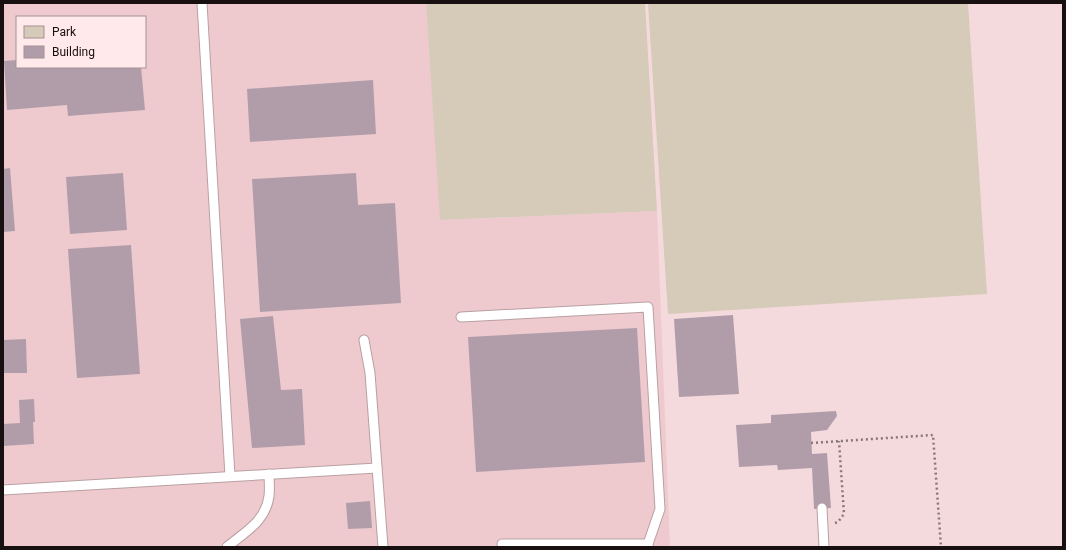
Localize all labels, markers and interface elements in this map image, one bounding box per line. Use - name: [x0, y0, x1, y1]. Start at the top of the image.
- legend: [16, 16, 146, 68]
- text: Park: [52, 25, 77, 39]
- text: Building: [52, 45, 95, 59]

